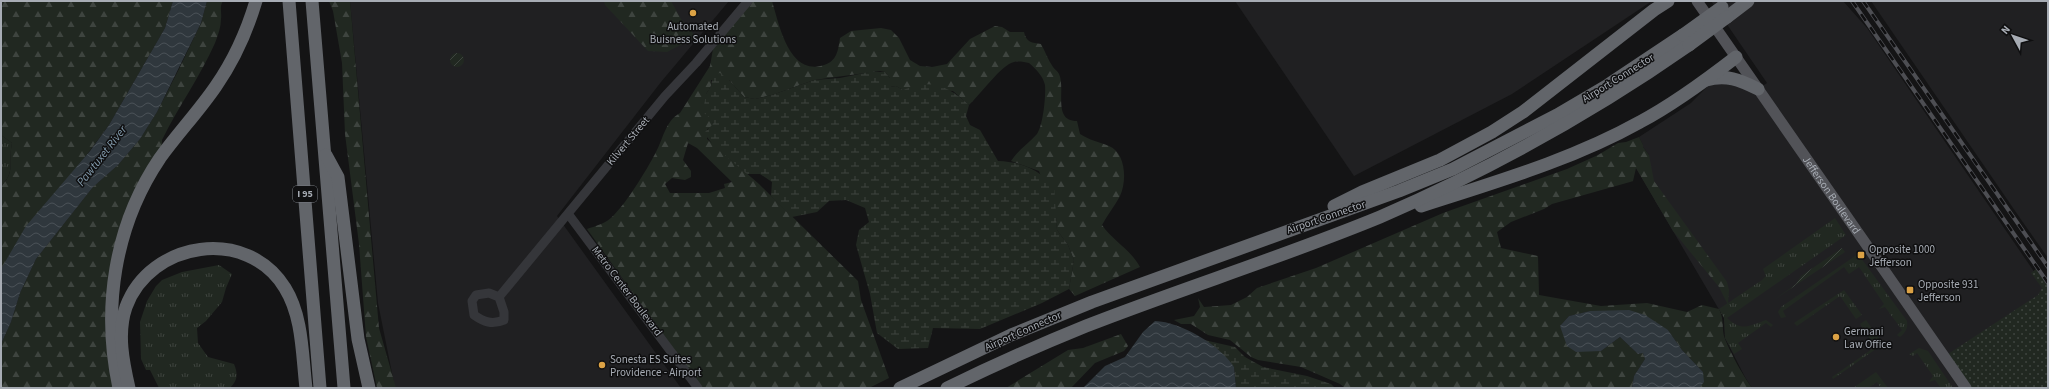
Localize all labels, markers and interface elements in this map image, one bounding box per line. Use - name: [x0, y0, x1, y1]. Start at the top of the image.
- marker: Automated Buisness Solutions: [688, 8, 698, 18]
- north arrow: [1993, 16, 2033, 56]
- place label: Automated Buisness Solutions: [650, 19, 737, 47]
- text: N: [1998, 22, 2014, 38]
- street label: Airport Connector: [1579, 50, 1657, 106]
- street label: Kilvert Street: [603, 113, 653, 169]
- water label: Pawtuxet River: [73, 121, 132, 190]
- street label: Jefferson Boulevard: [1799, 153, 1864, 237]
- road number: I 95: [293, 186, 317, 202]
- street label: Airport Connector: [1285, 196, 1368, 237]
- place label: Opposite 1000 Jefferson: [1869, 242, 1935, 270]
- street label: Metro Center Boulevard: [588, 243, 666, 339]
- marker: Opposite 1000 Jefferson: [1856, 250, 1866, 260]
- place label: Opposite 931 Jefferson: [1918, 277, 1978, 305]
- marker: Opposite 931 Jefferson: [1905, 285, 1915, 295]
- street label: Airport Connector: [982, 307, 1064, 355]
- place label: Germani Law Office: [1844, 324, 1892, 352]
- marker: Germani Law Office: [1831, 332, 1841, 342]
- place label: Sonesta ES Suites Providence - Airport: [610, 352, 702, 380]
- marker: Sonesta ES Suites Providence - Airport: [597, 360, 607, 370]

